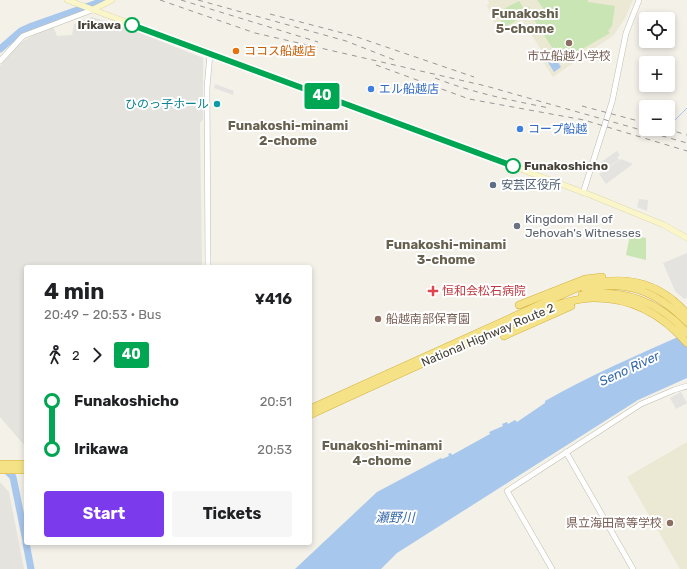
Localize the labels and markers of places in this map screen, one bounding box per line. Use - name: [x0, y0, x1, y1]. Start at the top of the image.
- marker: Irikawa: [124, 17, 140, 33]
- place label: Irikawa: [77, 18, 121, 32]
- marker: 市立船越小学校: [564, 38, 574, 48]
- place label: ココス船越店: [244, 44, 316, 58]
- marker: ココス船越店: [231, 46, 241, 56]
- place label: 市立船越小学校: [527, 49, 611, 63]
- place label: エル船越店: [379, 82, 439, 96]
- marker: エル船越店: [366, 84, 376, 94]
- place label: ひのっ子ホール: [125, 97, 209, 111]
- marker: ひのっ子ホール: [212, 99, 222, 109]
- place label: コープ船越: [528, 122, 587, 136]
- marker: コープ船越: [515, 124, 525, 134]
- marker: Funakoshicho: [505, 158, 521, 174]
- place label: Funakoshicho: [524, 159, 608, 173]
- place label: 安芸区役所: [501, 178, 561, 192]
- marker: 安芸区役所: [488, 180, 498, 190]
- place label: Kingdom Hall of Jehovah's Witnesses: [525, 212, 641, 240]
- marker: Kingdom Hall of Jehovah's Witnesses: [512, 221, 522, 231]
- place label: 恒和会松石病院: [442, 284, 526, 298]
- marker: 恒和会松石病院: [427, 285, 439, 297]
- place label: 船越南部保育園: [386, 312, 470, 326]
- marker: 船越南部保育園: [373, 314, 383, 324]
- place label: 県立海田高等学校: [566, 516, 662, 530]
- marker: 県立海田高等学校: [665, 518, 675, 528]

